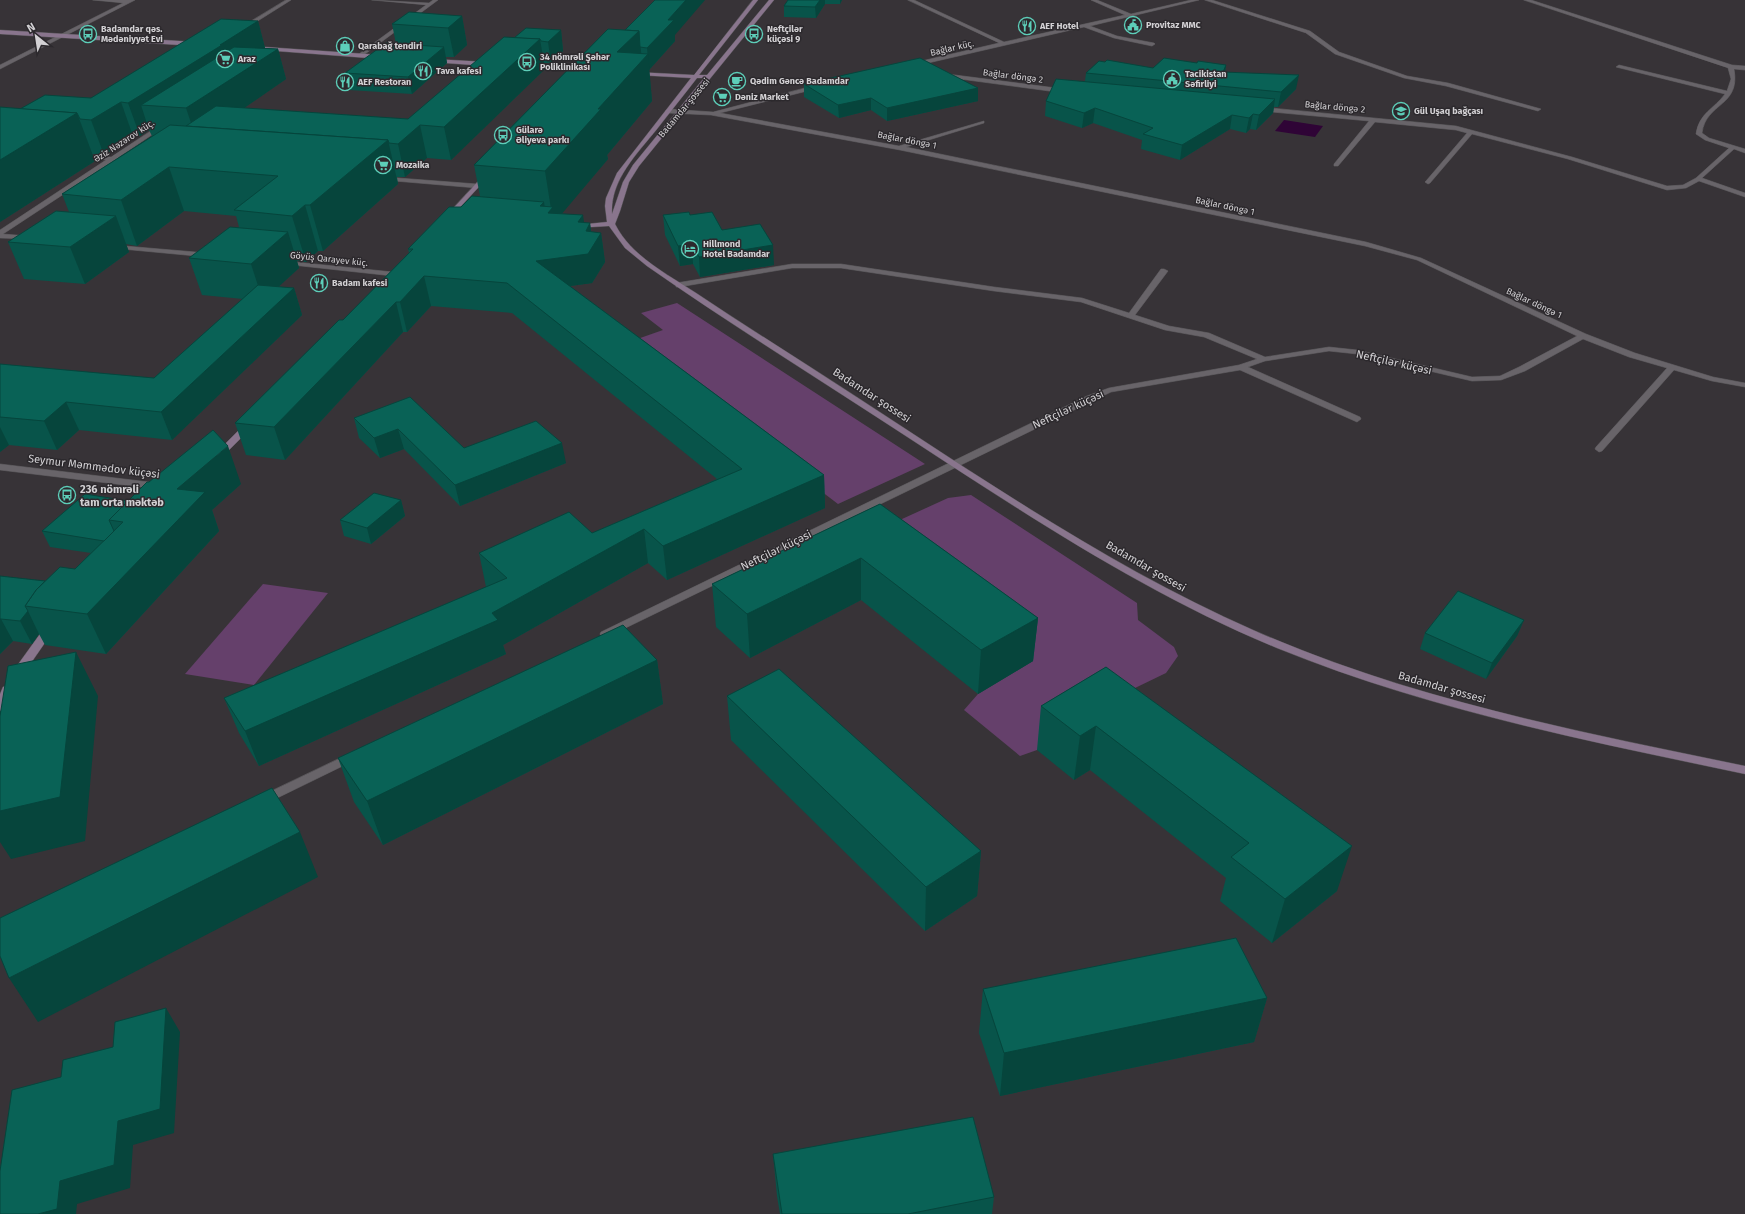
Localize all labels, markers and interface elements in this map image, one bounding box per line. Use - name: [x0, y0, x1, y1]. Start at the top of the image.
- public building icon: Provitaz MMC: [1123, 15, 1143, 35]
- north arrow: [16, 16, 56, 56]
- restaurant icon: AEF Hotel: [1017, 16, 1037, 36]
- text: N: [25, 20, 38, 35]
- place label: Provitaz MMC: [1146, 20, 1202, 30]
- place label: AEF Hotel: [1039, 21, 1079, 31]
- bus stop icon: Badamdar qəs. Mədəniyyət Evi: [78, 24, 98, 44]
- place label: Badamdar qəs. Mədəniyyət Evi: [101, 24, 163, 44]
- bus stop icon: Neftçilər küçəsi 9: [744, 24, 764, 44]
- place label: Neftçilər küçəsi 9: [767, 24, 803, 44]
- shop icon: Qarabağ tendiri: [335, 36, 355, 56]
- street label: Bağlar küç.: [929, 38, 975, 58]
- place label: Qarabağ tendiri: [358, 41, 423, 51]
- supermarket icon: Araz: [215, 49, 235, 69]
- bus stop icon: 34 nömrəli Şəhər Poliklinikası: [517, 52, 537, 72]
- place label: 34 nömrəli Şəhər Poliklinikası: [539, 52, 610, 72]
- place label: Araz: [237, 54, 256, 64]
- restaurant icon: Tava kafesi: [413, 61, 433, 81]
- place label: Tava kafesi: [436, 66, 482, 76]
- street label: Bağlar döngə 2: [982, 67, 1044, 85]
- public building icon: Tacikistan Səfirliyi: [1162, 69, 1182, 89]
- place label: Tacikistan Səfirliyi: [1185, 69, 1227, 89]
- cafe icon: Qədim Gəncə Badamdar: [727, 71, 747, 91]
- restaurant icon: AEF Restoran: [335, 72, 355, 92]
- street label: Badamdar şossesi: [656, 76, 712, 140]
- place label: Qədim Gəncə Badamdar: [750, 76, 849, 86]
- place label: AEF Restoran: [357, 77, 411, 87]
- supermarket icon: Dəniz Market: [712, 87, 732, 107]
- place label: Dəniz Market: [735, 92, 789, 102]
- street label: Bağlar döngə 2: [1304, 99, 1366, 115]
- school or university icon: Gül Uşaq bağçası: [1391, 101, 1411, 121]
- place label: Gül Uşaq bağçası: [1414, 106, 1483, 116]
- street label: Əziz Nəzərov küç.: [92, 118, 156, 164]
- bus stop icon: Gülarə Əliyeva parkı: [493, 125, 513, 145]
- place label: Gülarə Əliyeva parkı: [516, 125, 569, 145]
- street label: Bağlar döngə 1: [877, 129, 937, 151]
- supermarket icon: Mozaika: [373, 155, 393, 175]
- place label: Mozaika: [396, 160, 430, 170]
- street label: Bağlar döngə 1: [1195, 195, 1255, 217]
- hotel icon: Hillmond Hotel Badamdar: [680, 239, 700, 259]
- place label: Hillmond Hotel Badamdar: [703, 239, 770, 259]
- street label: Göyüş Qarayev küç.: [289, 250, 369, 268]
- restaurant icon: Badam kafesi: [309, 273, 329, 293]
- place label: Badam kafesi: [332, 278, 388, 288]
- street label: Bağlar döngə 1: [1505, 286, 1563, 320]
- street label: Neftçilər küçəsi: [1355, 347, 1433, 377]
- street label: Badamdar şossesi: [830, 365, 913, 425]
- street label: Neftçilər küçəsi: [1031, 387, 1106, 432]
- street label: Seymur Məmmədov küçəsi: [27, 452, 161, 481]
- place label: 236 nömrəli tam orta məktəb: [80, 483, 164, 509]
- bus stop icon: 236 nömrəli tam orta məktəb: [57, 485, 77, 505]
- street label: Neftçilər küçəsi: [739, 528, 814, 573]
- street label: Badamdar şossesi: [1103, 538, 1188, 595]
- street label: Badamdar şossesi: [1397, 669, 1487, 706]

